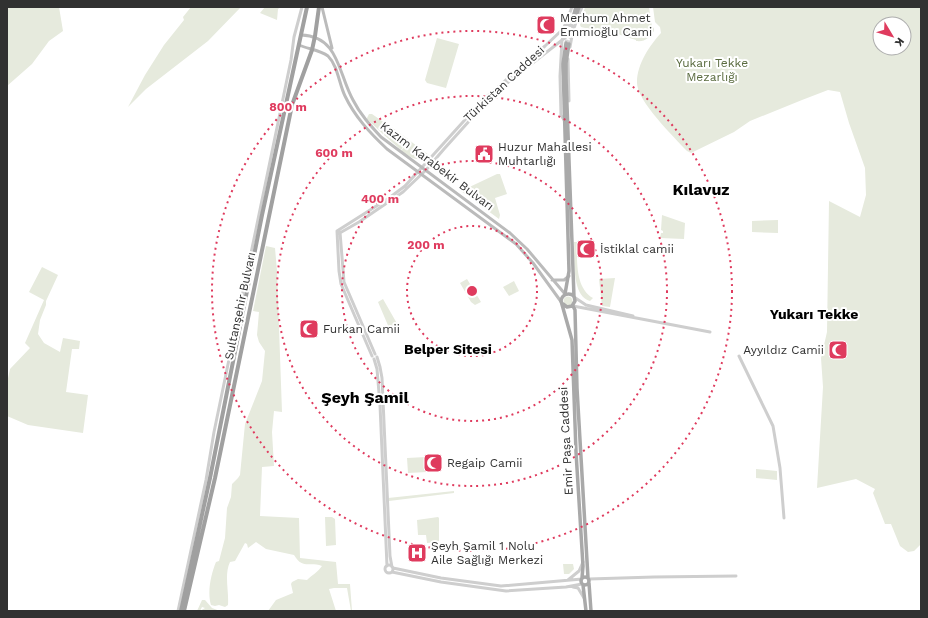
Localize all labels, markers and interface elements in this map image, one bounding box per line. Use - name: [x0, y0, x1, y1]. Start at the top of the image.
- place label: Merhum Ahmet Emmioğlu Cami: [560, 11, 652, 39]
- mosque icon: Merhum Ahmet Emmioğlu Cami: [535, 14, 557, 36]
- north arrow: [872, 16, 912, 56]
- text: K: [892, 35, 907, 49]
- street label: Türkistan Caddesi: [461, 43, 547, 125]
- park label: Yukarı Tekke Mezarlığı: [676, 56, 748, 84]
- text: 800 m: [269, 100, 307, 114]
- street label: Kazım Karabekir Bulvarı: [378, 119, 496, 213]
- place label: Huzur Mahallesi Muhtarlığı: [498, 140, 592, 168]
- public building icon: Huzur Mahallesi Muhtarlığı: [473, 143, 495, 165]
- text: 600 m: [315, 146, 353, 160]
- district label: Kılavuz: [672, 180, 730, 199]
- text: 400 m: [361, 192, 399, 206]
- text: 200 m: [407, 238, 445, 252]
- mosque icon: İstiklal camii: [575, 238, 597, 260]
- place label: İstiklal camii: [600, 242, 674, 256]
- street label: Sultanşehir Bulvarı: [222, 251, 258, 361]
- centre of rings: [465, 284, 479, 298]
- district label: Yukarı Tekke: [770, 306, 858, 322]
- mosque icon: Furkan Camii: [298, 318, 320, 340]
- place label: Furkan Camii: [323, 322, 400, 336]
- mosque icon: Ayyıldız Camii: [827, 339, 849, 361]
- district label: Belper Sitesi: [404, 341, 492, 357]
- place label: Ayyıldız Camii: [743, 343, 824, 357]
- street label: Emir Paşa Caddesi: [556, 386, 576, 496]
- district label: Şeyh Şamil: [321, 388, 409, 407]
- mosque icon: Regaip Camii: [422, 452, 444, 474]
- place label: Regaip Camii: [447, 456, 523, 470]
- place label: Şeyh Şamil 1 Nolu Aile Sağlığı Merkezi: [431, 539, 543, 567]
- hospital icon: Şeyh Şamil 1 Nolu Aile Sağlığı Merkezi: [406, 542, 428, 564]

